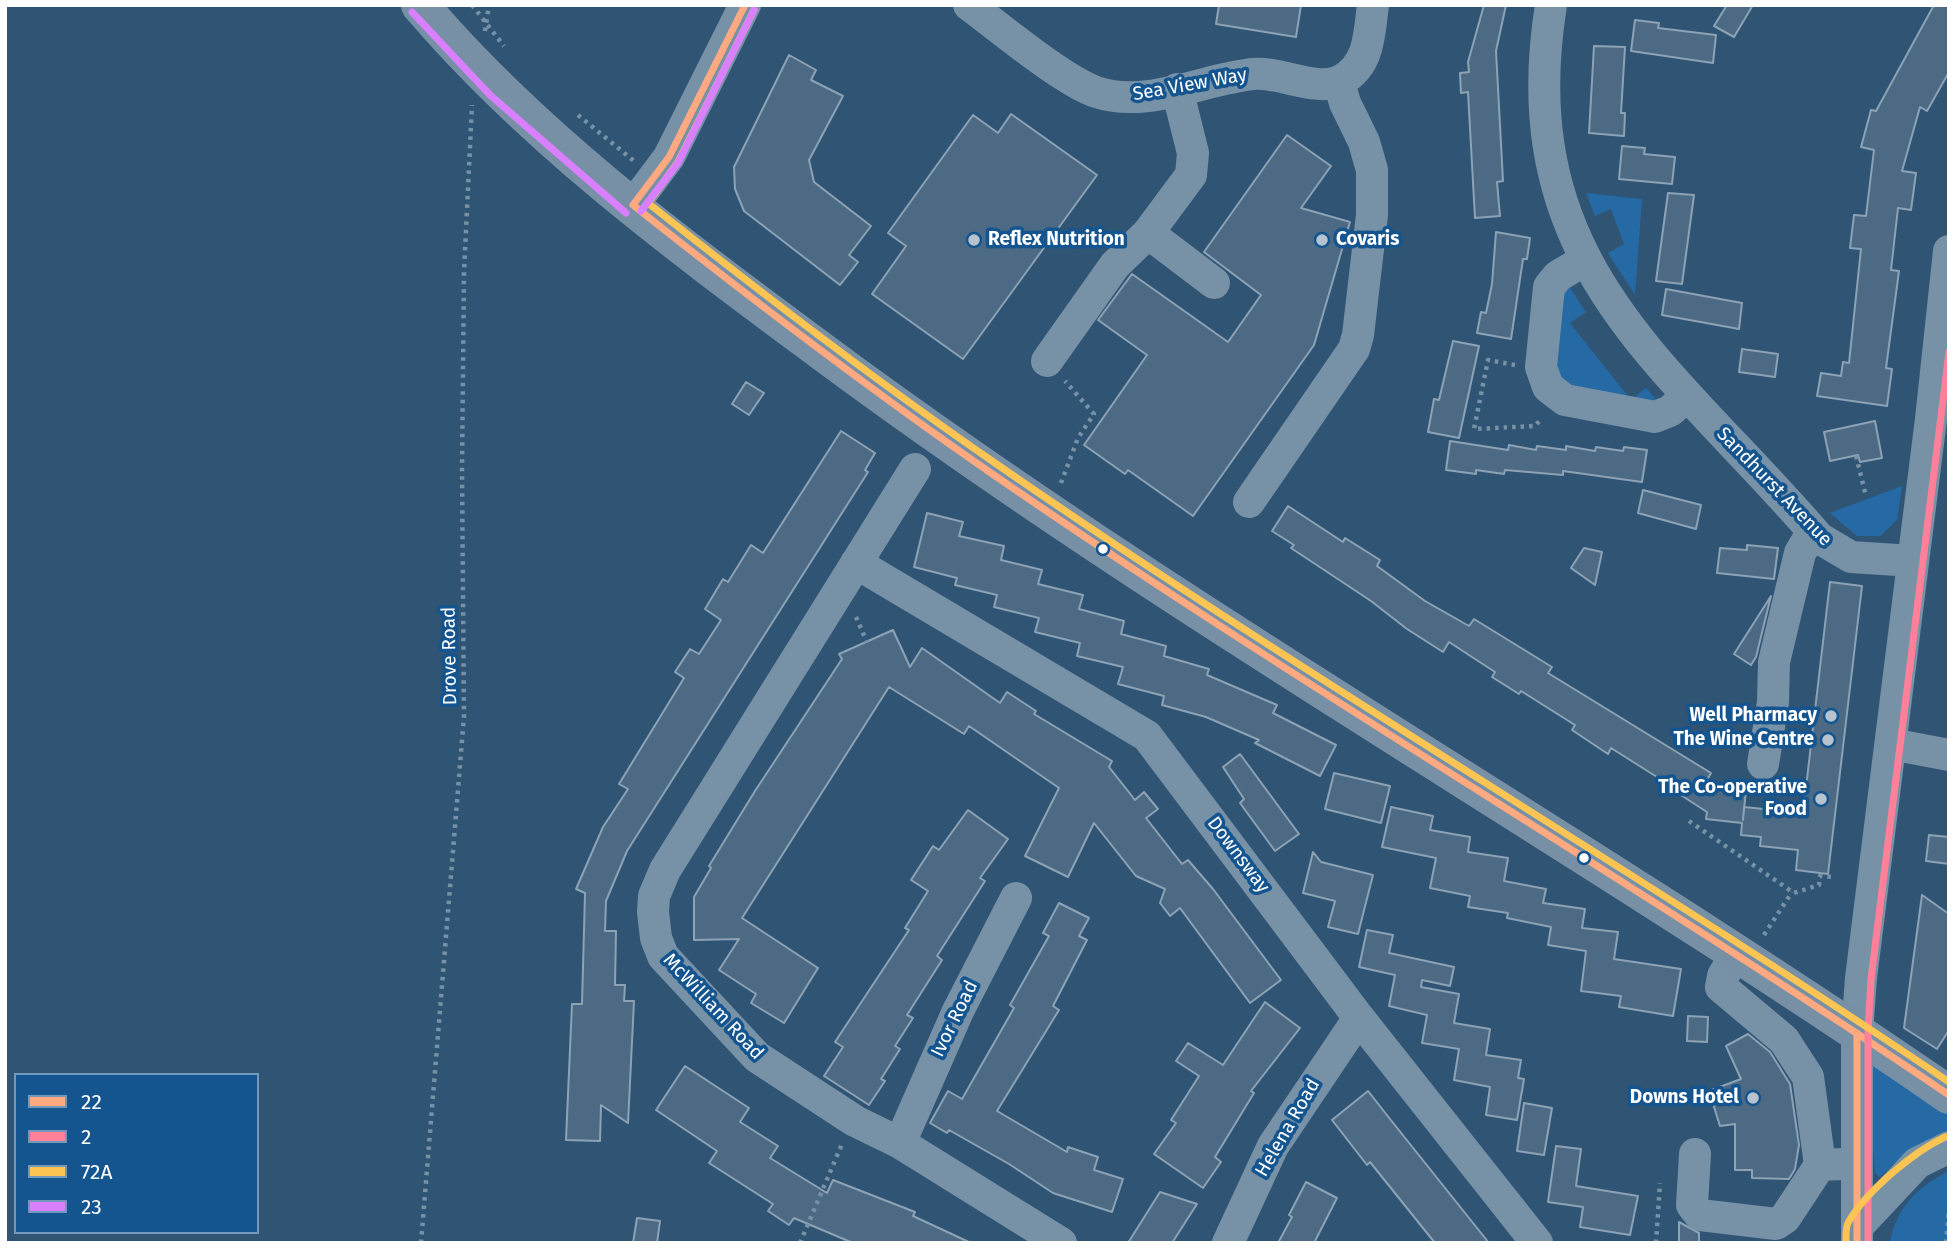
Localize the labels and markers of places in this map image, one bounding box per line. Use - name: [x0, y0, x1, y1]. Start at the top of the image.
- place label: Reflex Nutrition: [988, 229, 1125, 251]
- place label: Covaris: [1336, 229, 1399, 251]
- marker: Reflex Nutrition: [966, 232, 982, 248]
- marker: Covaris: [1314, 232, 1330, 248]
- unlabelled marker: [1096, 542, 1110, 556]
- place label: Well Pharmacy: [1689, 705, 1817, 727]
- marker: Well Pharmacy: [1823, 708, 1839, 724]
- place label: The Wine Centre: [1674, 729, 1814, 751]
- marker: The Wine Centre: [1820, 732, 1836, 748]
- place label: The Co-operative Food: [1658, 777, 1807, 821]
- marker: The Co-operative Food: [1813, 791, 1829, 807]
- unlabelled marker: [1577, 851, 1591, 865]
- place label: Downs Hotel: [1630, 1087, 1739, 1109]
- marker: Downs Hotel: [1745, 1090, 1761, 1106]

